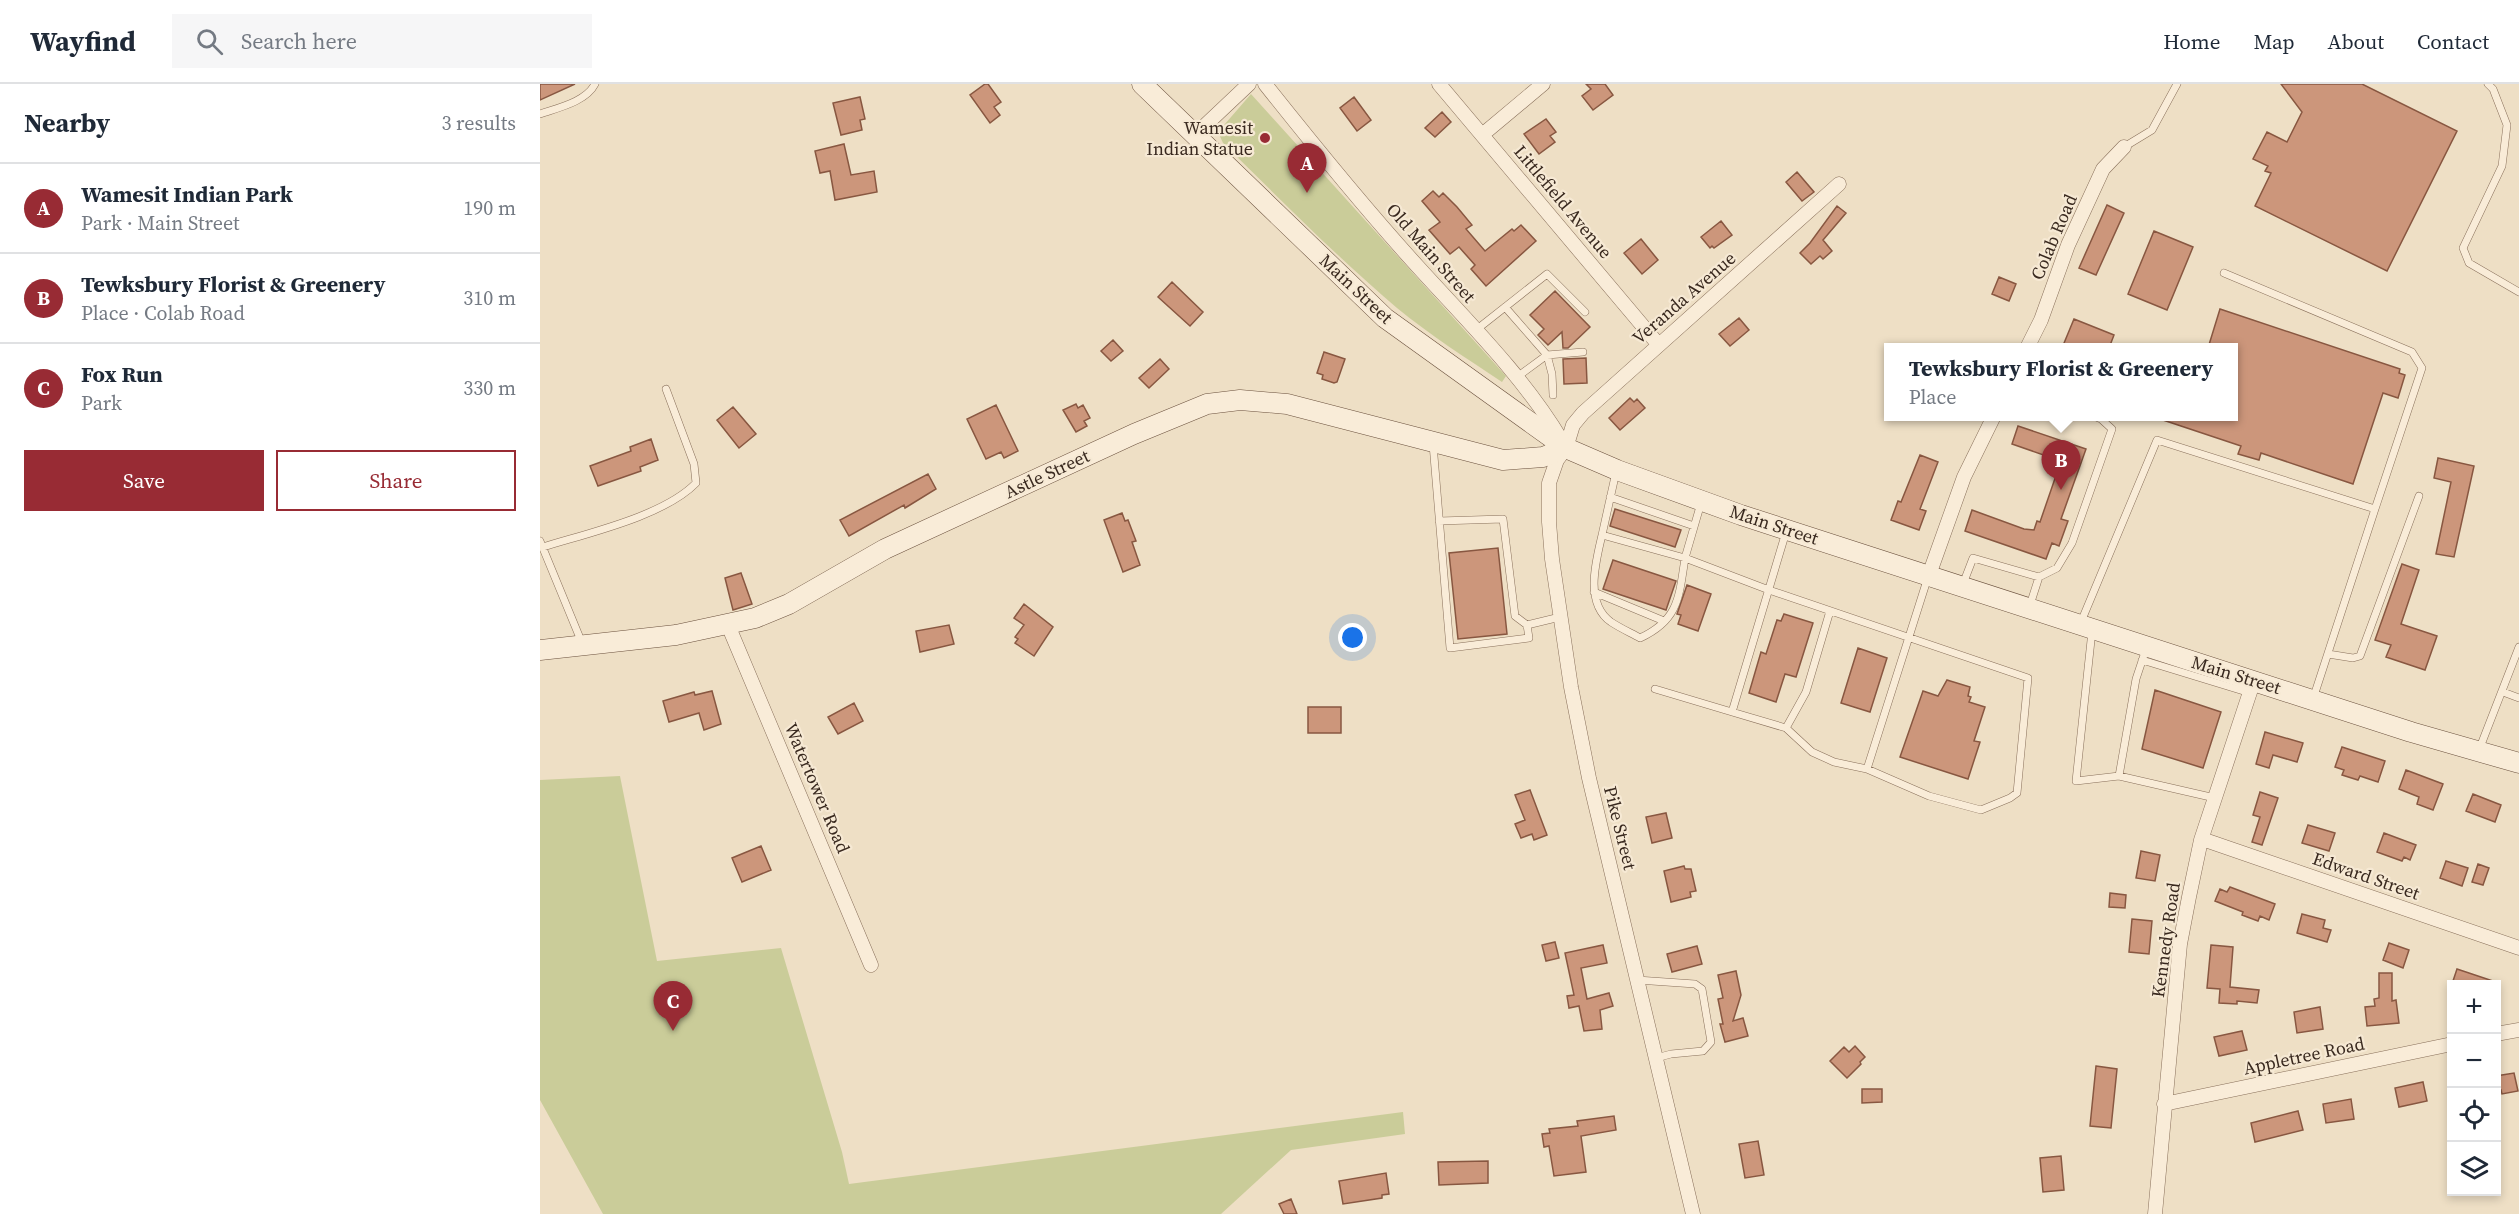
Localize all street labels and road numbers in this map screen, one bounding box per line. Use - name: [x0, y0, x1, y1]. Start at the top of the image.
- street label: Littlefield Avenue: [1508, 140, 1618, 264]
- street label: Colab Road: [2024, 190, 2083, 283]
- street label: Old Main Street: [1381, 197, 1482, 308]
- street label: Veranda Avenue: [1626, 246, 1741, 350]
- street label: Main Street: [1314, 248, 1399, 329]
- street label: Astle Street: [1000, 443, 1093, 504]
- street label: Main Street: [1727, 498, 1822, 551]
- street label: Main Street: [2188, 649, 2284, 700]
- street label: Watertower Road: [779, 719, 856, 857]
- street label: Pike Street: [1598, 783, 1643, 873]
- street label: Edward Street: [2309, 846, 2423, 906]
- street label: Kennedy Road: [2145, 881, 2186, 999]
- street label: Appletree Road: [2241, 1030, 2367, 1081]

